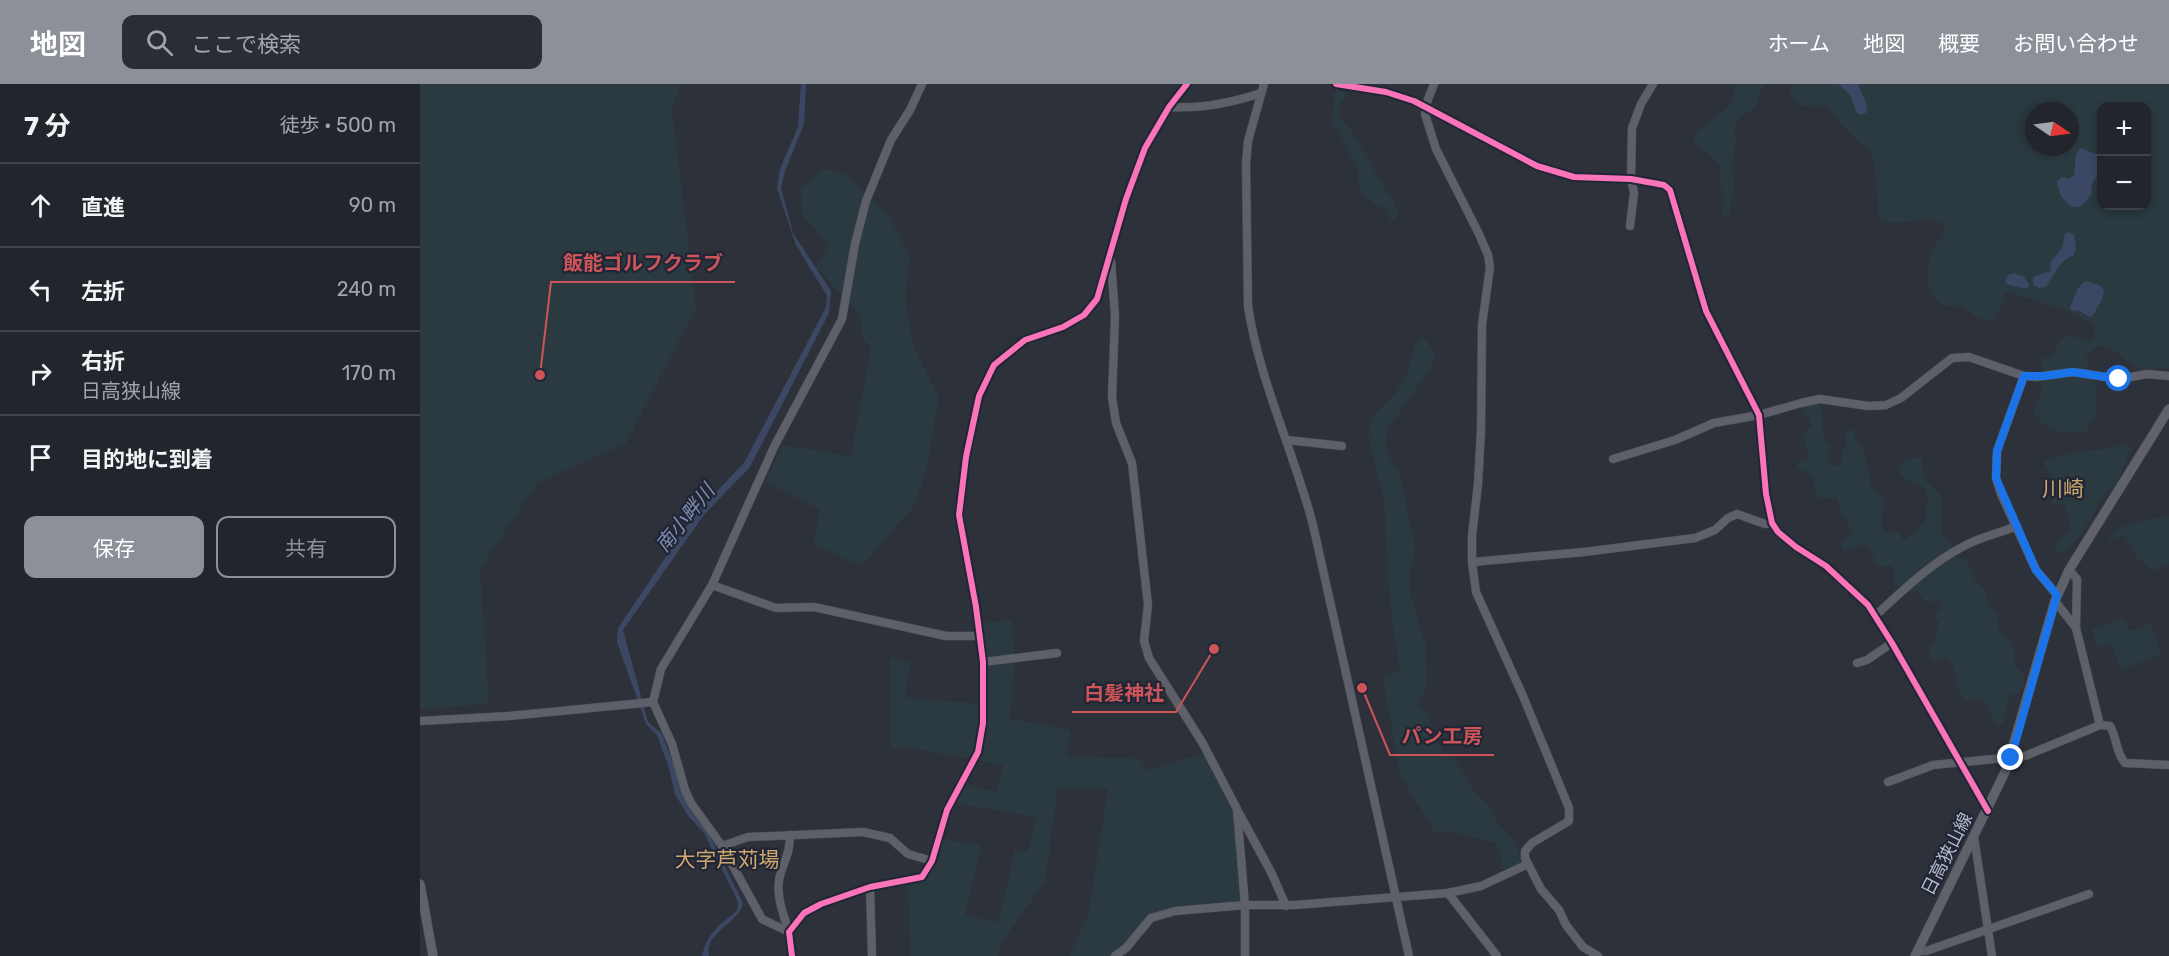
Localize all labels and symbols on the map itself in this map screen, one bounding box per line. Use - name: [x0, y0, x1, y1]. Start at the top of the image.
- north arrow: [2025, 102, 2079, 156]
- callout: 飯能ゴルフクラブ: [551, 244, 735, 282]
- text: 飯能ゴルフクラブ: [563, 251, 723, 275]
- route start: [2105, 365, 2131, 391]
- district label: 川崎: [2042, 476, 2084, 501]
- water label: 南小畔川: [651, 478, 721, 557]
- callout: 白髪神社: [1072, 674, 1176, 712]
- text: 白髪神社: [1084, 681, 1164, 705]
- callout: パン工房: [1390, 717, 1494, 755]
- text: パン工房: [1402, 724, 1483, 748]
- route end: [1997, 744, 2023, 770]
- street label: 日高狭山線: [1917, 809, 1977, 899]
- district label: 大字芦苅場: [675, 847, 780, 872]

